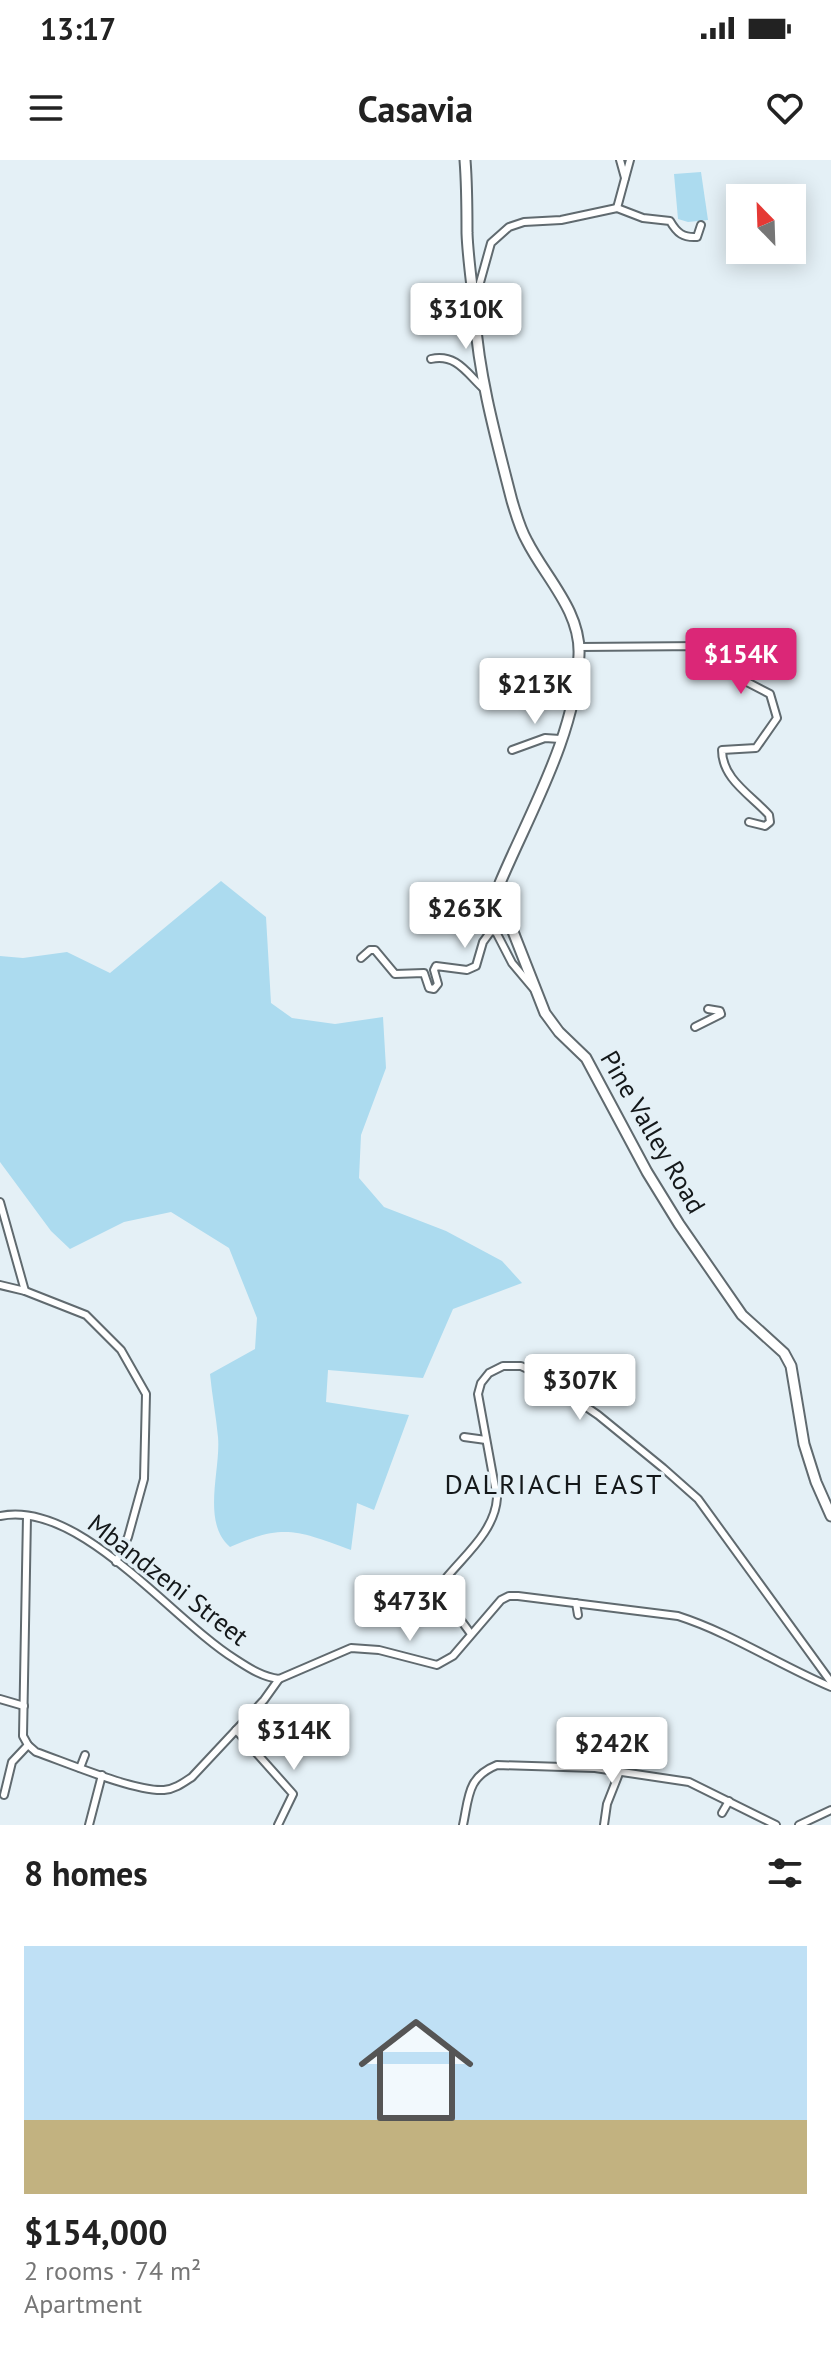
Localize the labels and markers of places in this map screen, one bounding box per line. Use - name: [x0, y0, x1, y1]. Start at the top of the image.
- pin: $310K: [410, 283, 522, 351]
- pin: $154K: [685, 628, 797, 696]
- pin: $213K: [479, 658, 591, 726]
- pin: $263K: [409, 882, 521, 950]
- pin: $307K: [524, 1354, 636, 1422]
- pin: $473K: [354, 1575, 466, 1643]
- pin: $314K: [238, 1704, 350, 1772]
- pin: $242K: [556, 1717, 668, 1785]

